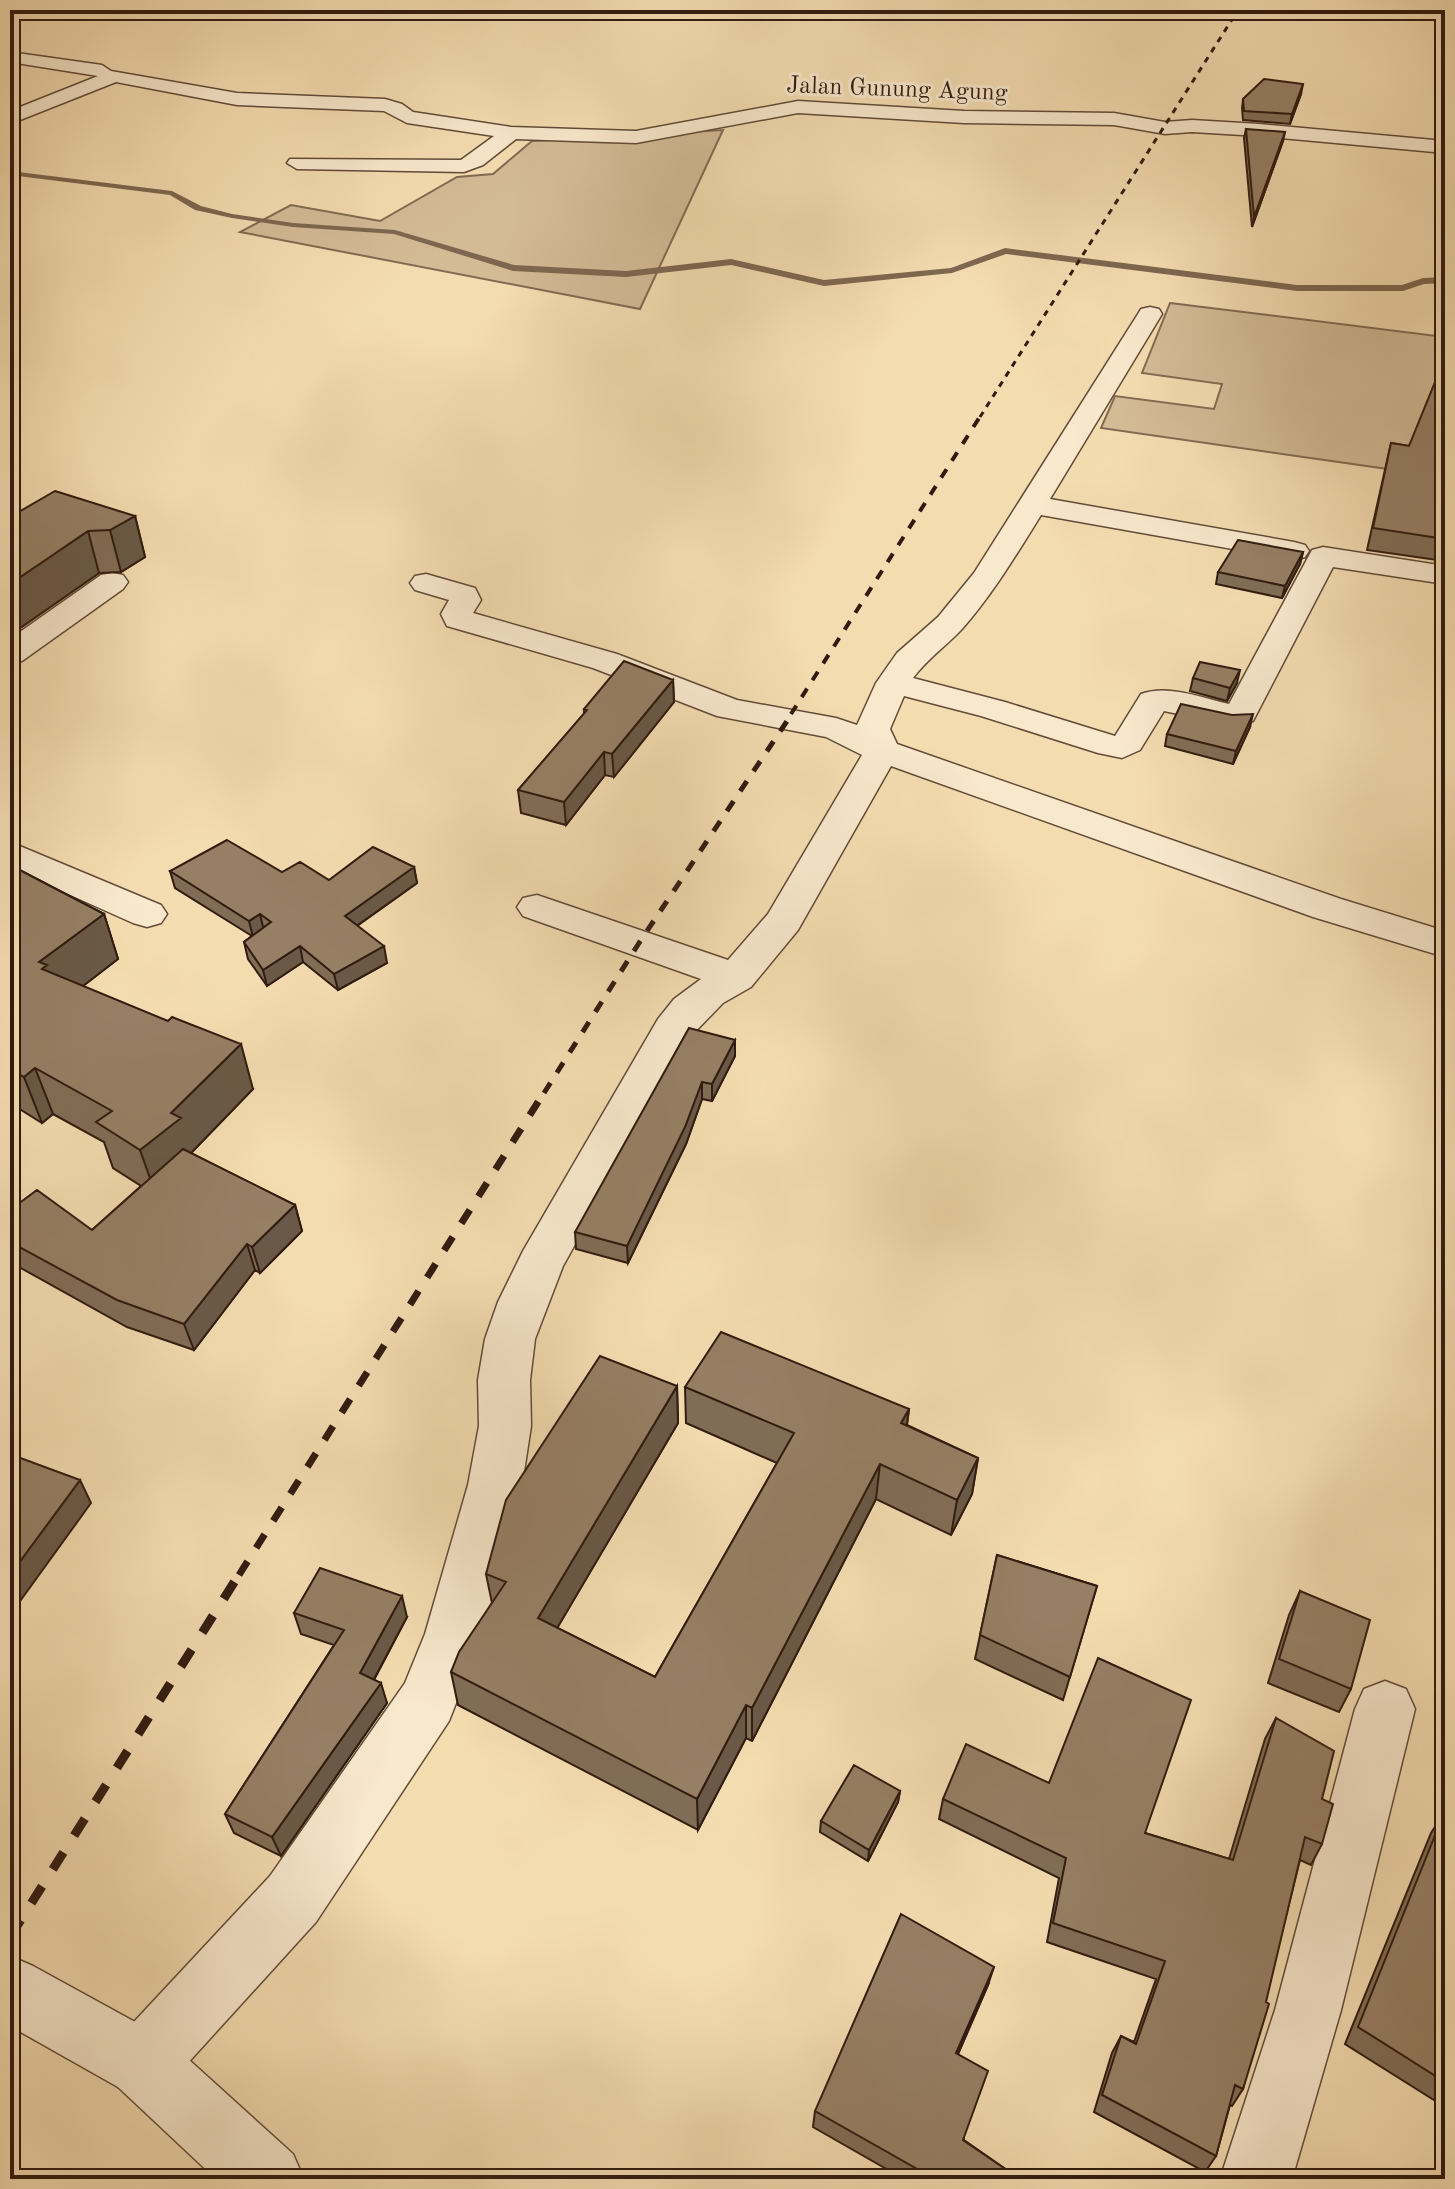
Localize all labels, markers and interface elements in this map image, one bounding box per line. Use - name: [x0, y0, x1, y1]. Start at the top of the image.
- street label: Jalan Gunung Agung: [786, 74, 1008, 106]

